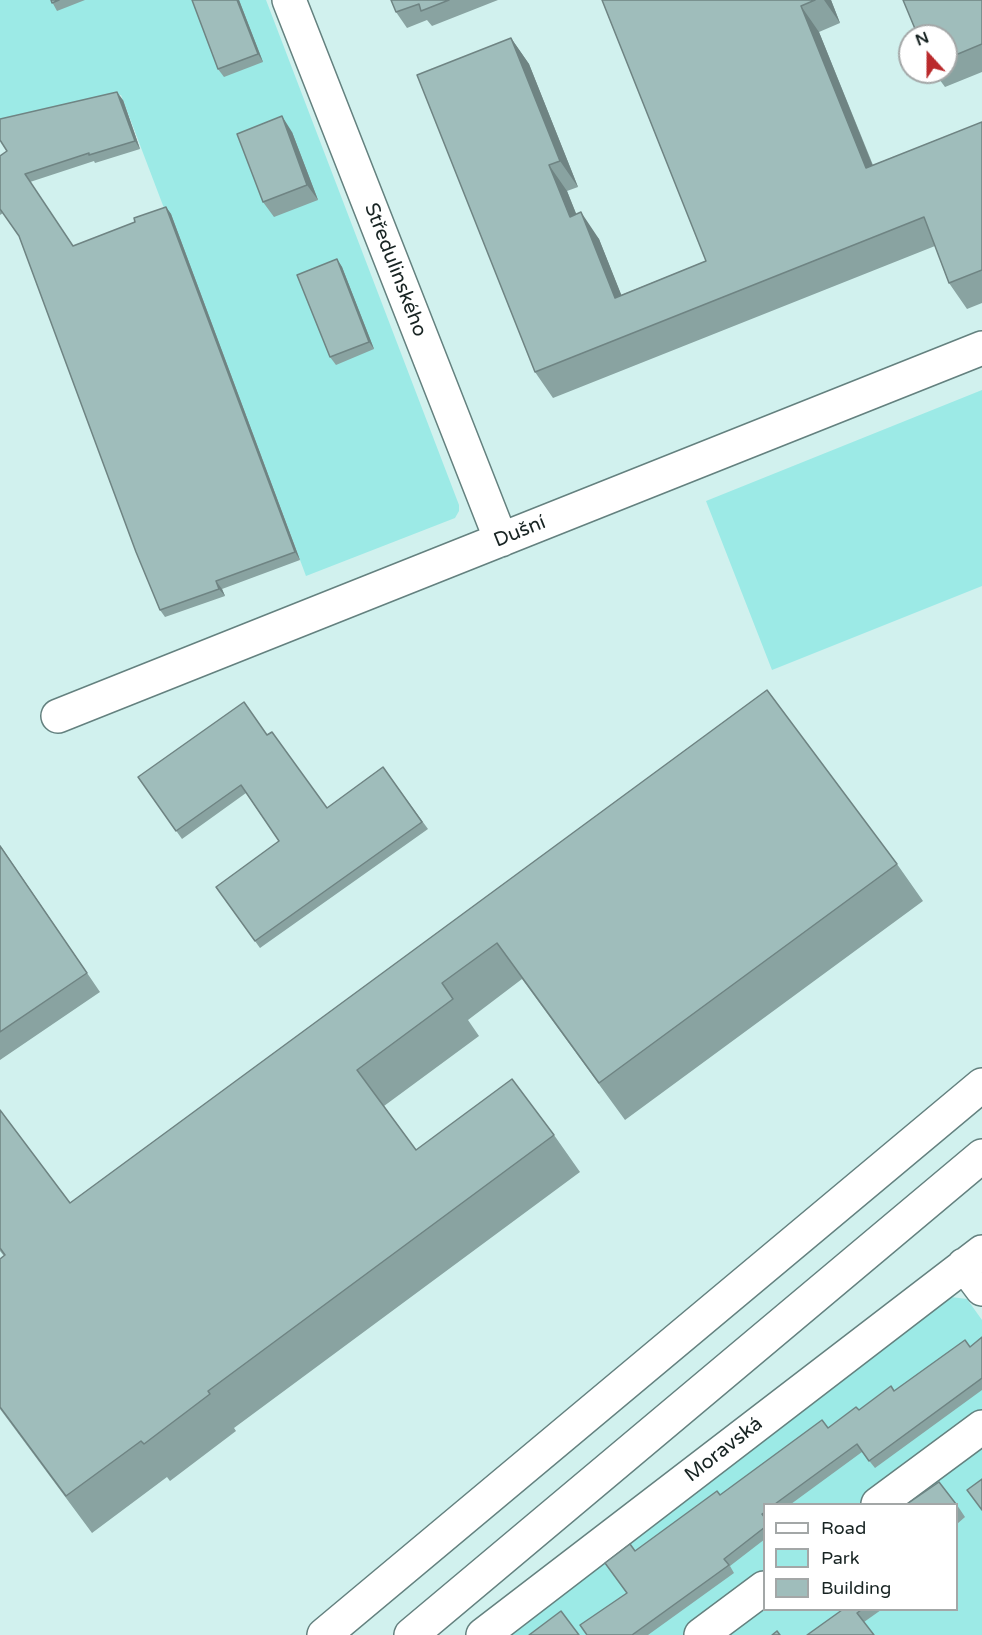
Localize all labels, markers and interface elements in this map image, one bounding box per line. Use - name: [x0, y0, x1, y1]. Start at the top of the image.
- north arrow: [898, 24, 958, 84]
- text: N: [913, 27, 932, 51]
- street label: Středulinského: [359, 200, 431, 340]
- street label: Dušní: [491, 511, 549, 553]
- street label: Moravská: [680, 1412, 768, 1488]
- legend: [763, 1503, 958, 1611]
- text: Road: [821, 1517, 866, 1539]
- text: Park: [821, 1547, 859, 1569]
- text: Building: [821, 1577, 891, 1599]

